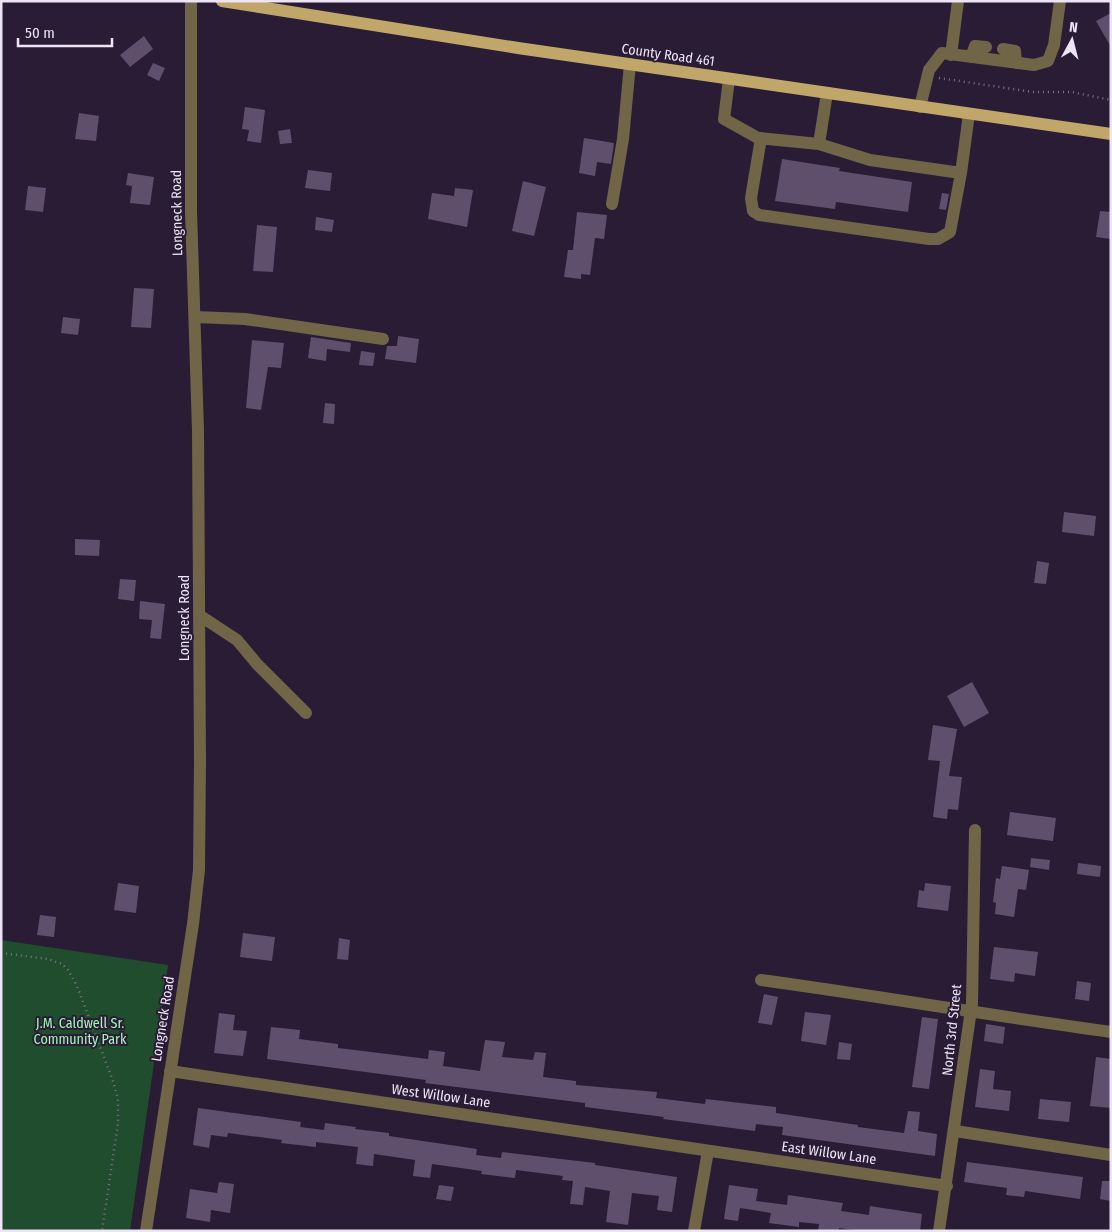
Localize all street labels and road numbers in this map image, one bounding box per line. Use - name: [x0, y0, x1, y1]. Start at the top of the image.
- street label: County Road 461: [620, 40, 716, 70]
- street label: Longneck Road: [168, 170, 186, 256]
- street label: Longneck Road: [176, 575, 193, 661]
- street label: Longneck Road: [148, 975, 178, 1063]
- street label: North 3rd Street: [939, 983, 965, 1077]
- street label: West Willow Lane: [391, 1081, 492, 1111]
- street label: East Willow Lane: [781, 1138, 878, 1168]

